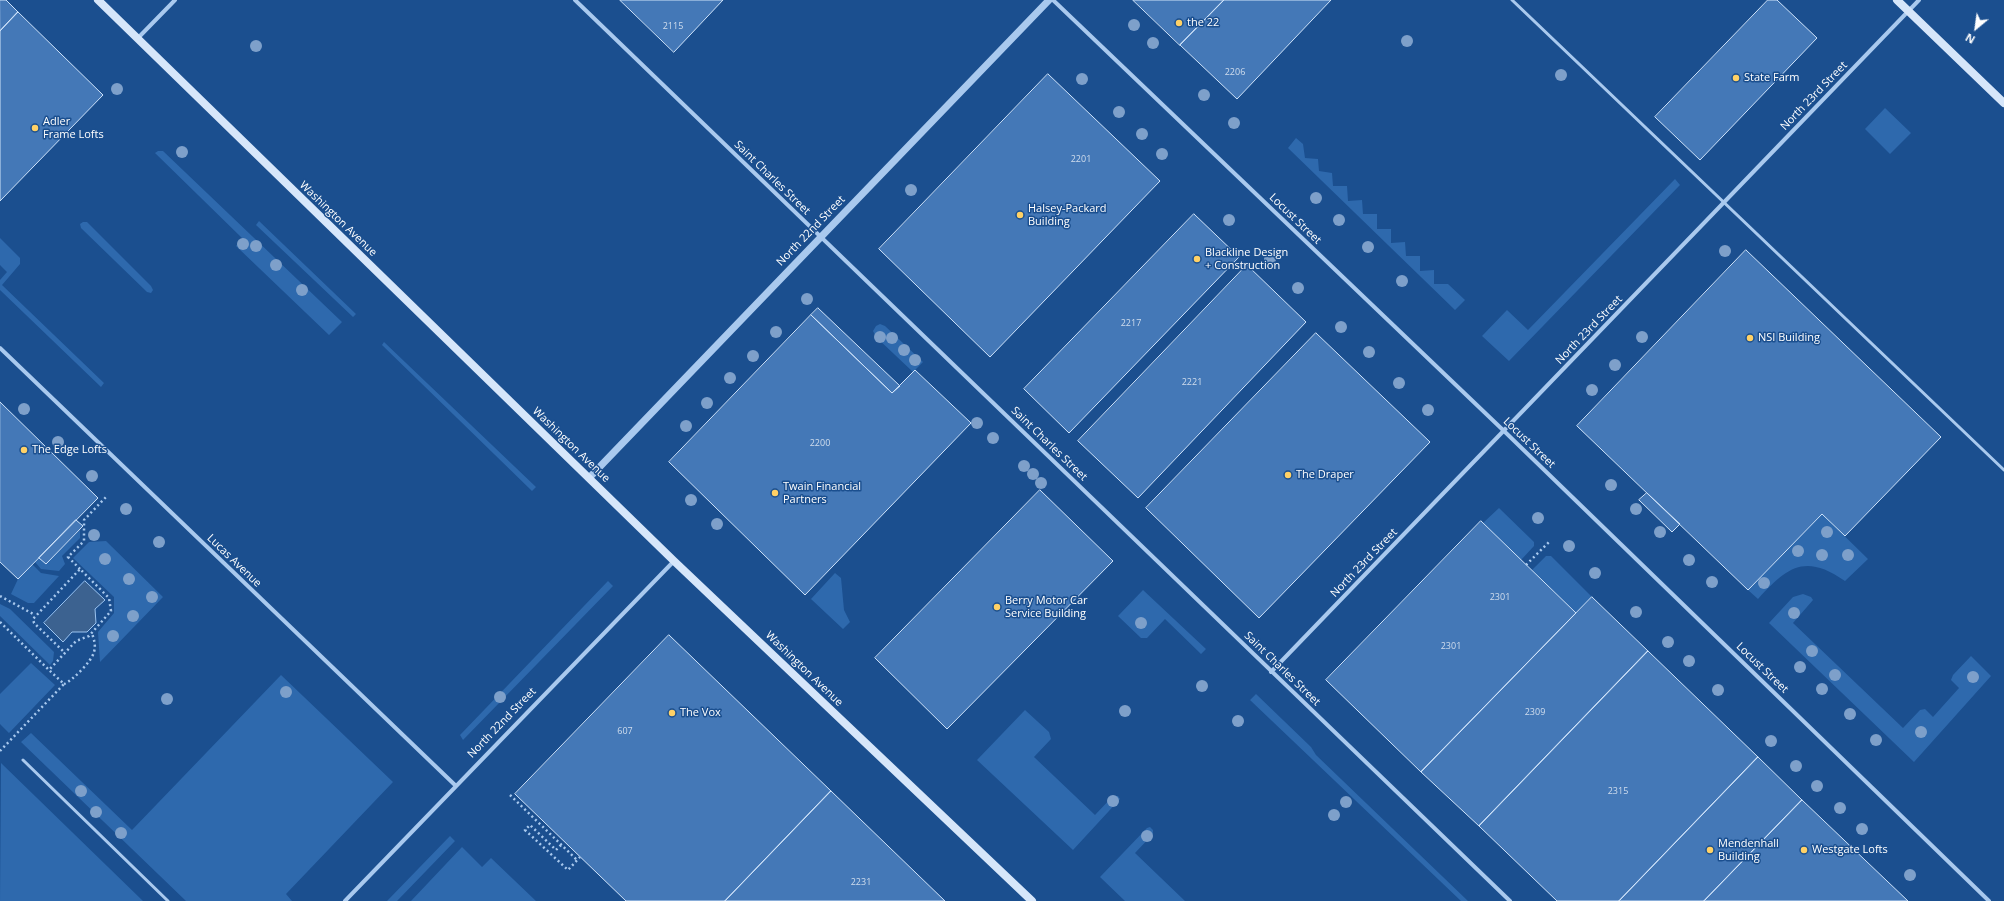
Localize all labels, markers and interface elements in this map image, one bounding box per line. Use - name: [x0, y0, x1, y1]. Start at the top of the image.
- north arrow: [1956, 8, 1996, 48]
- place label: the 22: [1187, 16, 1219, 30]
- marker: the 22: [1174, 18, 1184, 28]
- house number: 2115: [663, 21, 683, 31]
- text: N: [1962, 30, 1977, 48]
- street label: North 23rd Street: [1778, 59, 1850, 133]
- house number: 2206: [1225, 67, 1245, 77]
- place label: State Farm: [1744, 71, 1799, 85]
- marker: State Farm: [1731, 73, 1741, 83]
- place label: Adler Frame Lofts: [43, 115, 104, 141]
- marker: Adler Frame Lofts: [30, 123, 40, 133]
- street label: Saint Charles Street: [731, 138, 813, 218]
- house number: 2201: [1071, 154, 1091, 164]
- street label: Washington Avenue: [297, 179, 379, 259]
- street label: Locust Street: [1266, 191, 1324, 247]
- street label: North 22nd Street: [774, 193, 848, 269]
- place label: Halsey-Packard Building: [1028, 202, 1107, 228]
- marker: Halsey-Packard Building: [1015, 210, 1025, 220]
- place label: Blackline Design + Construction: [1205, 246, 1288, 272]
- marker: Blackline Design + Construction: [1192, 254, 1202, 264]
- street label: North 23rd Street: [1553, 293, 1625, 367]
- house number: 2217: [1121, 318, 1141, 328]
- place label: NSI Building: [1758, 331, 1820, 345]
- marker: NSI Building: [1745, 333, 1755, 343]
- house number: 2221: [1182, 377, 1202, 387]
- street label: Saint Charles Street: [1008, 404, 1090, 484]
- street label: Washington Avenue: [530, 405, 612, 485]
- street label: Locust Street: [1500, 415, 1558, 471]
- house number: 2200: [810, 438, 830, 448]
- place label: The Edge Lofts: [32, 443, 107, 457]
- marker: The Edge Lofts: [19, 445, 29, 455]
- place label: The Draper: [1296, 468, 1354, 482]
- marker: The Draper: [1283, 470, 1293, 480]
- place label: Twain Financial Partners: [783, 480, 861, 506]
- marker: Twain Financial Partners: [770, 488, 780, 498]
- street label: North 23rd Street: [1328, 526, 1400, 600]
- street label: Lucas Avenue: [204, 532, 264, 590]
- house number: 2301: [1490, 592, 1510, 602]
- place label: Berry Motor Car Service Building: [1005, 594, 1088, 620]
- marker: Berry Motor Car Service Building: [992, 602, 1002, 612]
- street label: Washington Avenue: [763, 629, 845, 709]
- street label: Saint Charles Street: [1241, 629, 1323, 709]
- street label: Locust Street: [1733, 640, 1791, 696]
- house number: 2301: [1441, 641, 1461, 651]
- street label: North 22nd Street: [465, 685, 539, 761]
- place label: The Vox: [680, 706, 721, 720]
- house number: 2309: [1525, 707, 1545, 717]
- marker: The Vox: [667, 708, 677, 718]
- house number: 607: [617, 726, 633, 736]
- house number: 2315: [1608, 786, 1628, 796]
- place label: Mendenhall Building: [1718, 837, 1779, 863]
- place label: Westgate Lofts: [1812, 843, 1888, 857]
- marker: Mendenhall Building: [1705, 845, 1715, 855]
- marker: Westgate Lofts: [1799, 845, 1809, 855]
- house number: 2231: [851, 877, 871, 887]

